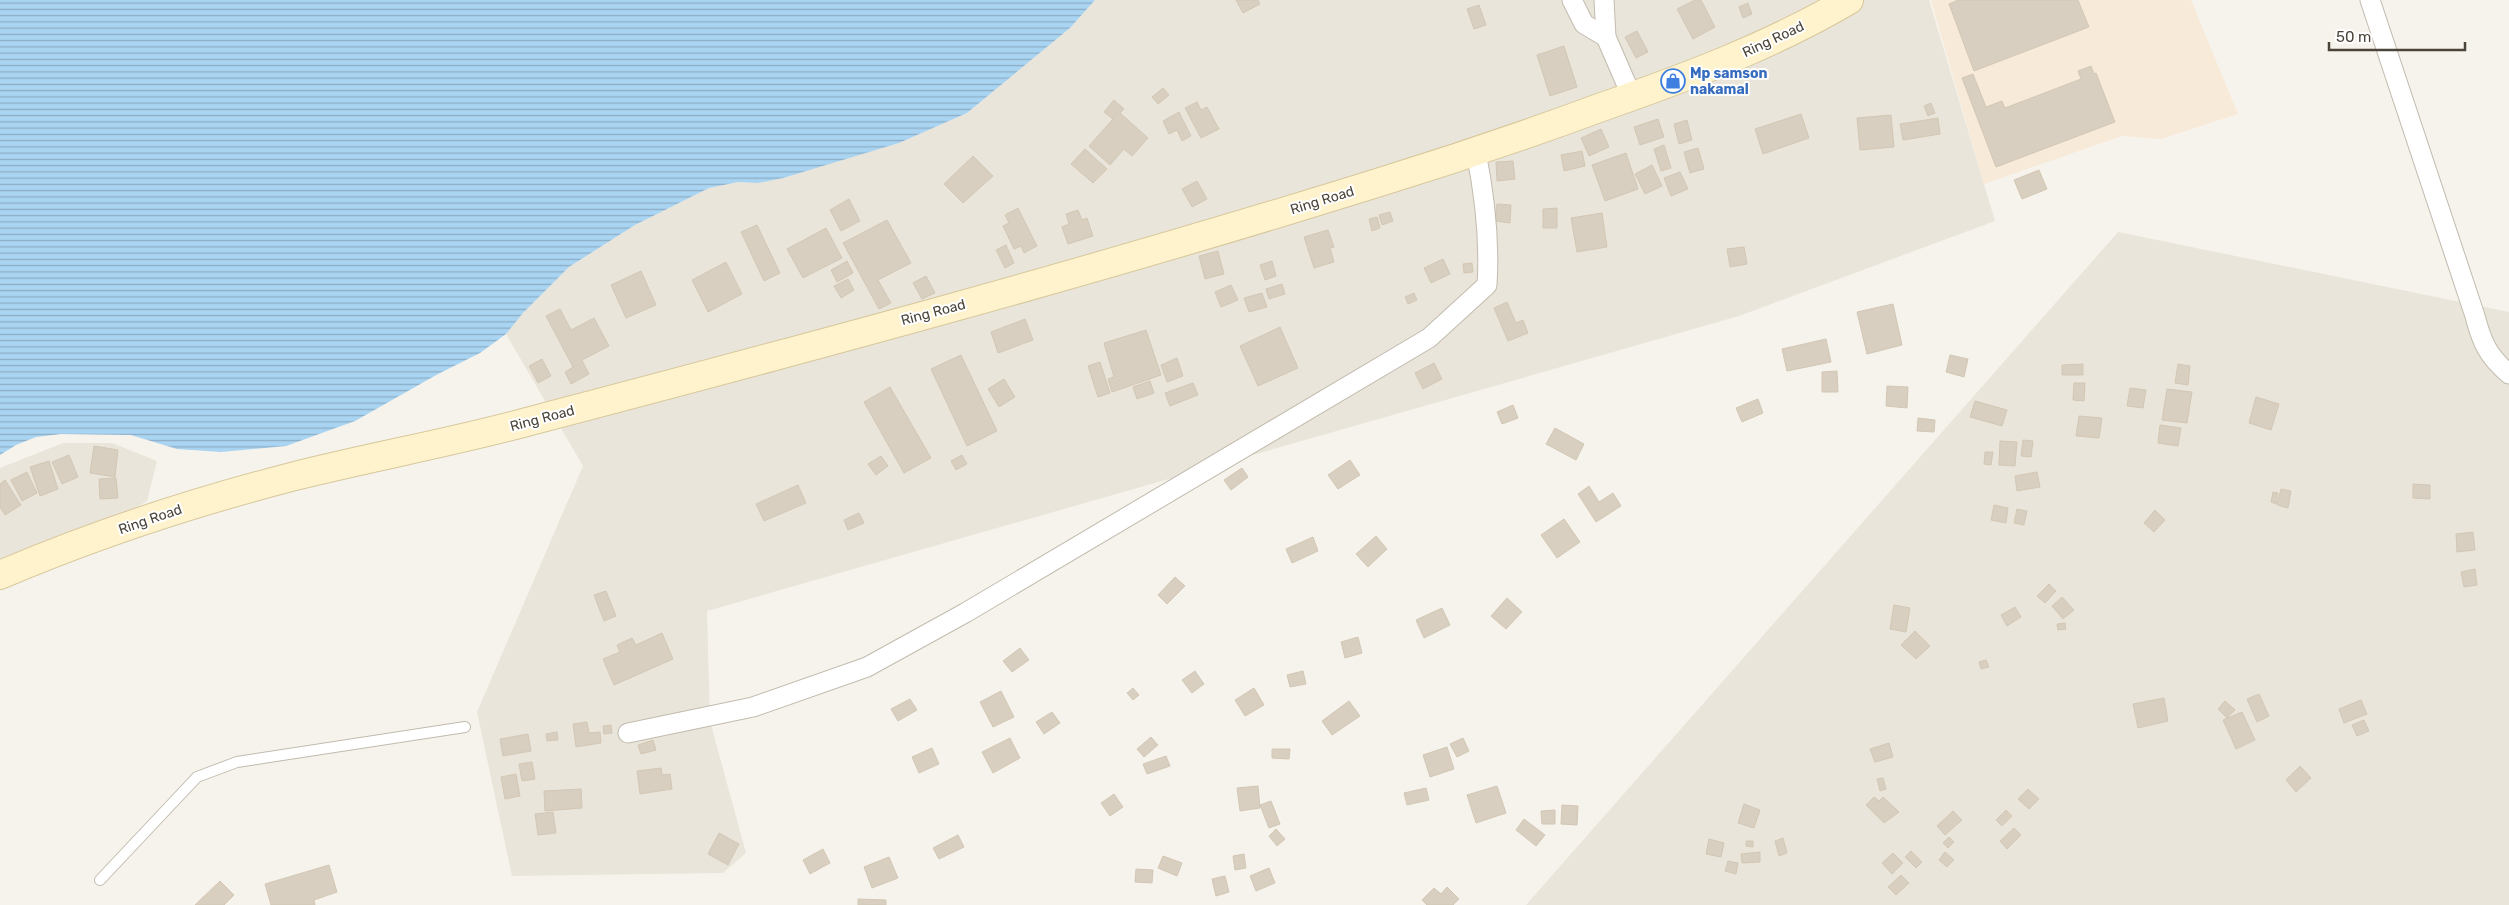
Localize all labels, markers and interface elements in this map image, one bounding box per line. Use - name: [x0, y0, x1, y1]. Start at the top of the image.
- street label: Ring Road: [1740, 18, 1807, 61]
- scale bar: [2329, 20, 2465, 52]
- text: 50 m: [2336, 28, 2371, 46]
- place label: Mp samson nakamal: [1690, 65, 1768, 98]
- shop icon: Mp samson nakamal: [1660, 68, 1686, 94]
- street label: Ring Road: [1288, 183, 1356, 218]
- street label: Ring Road: [899, 296, 967, 329]
- street label: Ring Road: [508, 402, 576, 435]
- street label: Ring Road: [116, 501, 184, 538]

